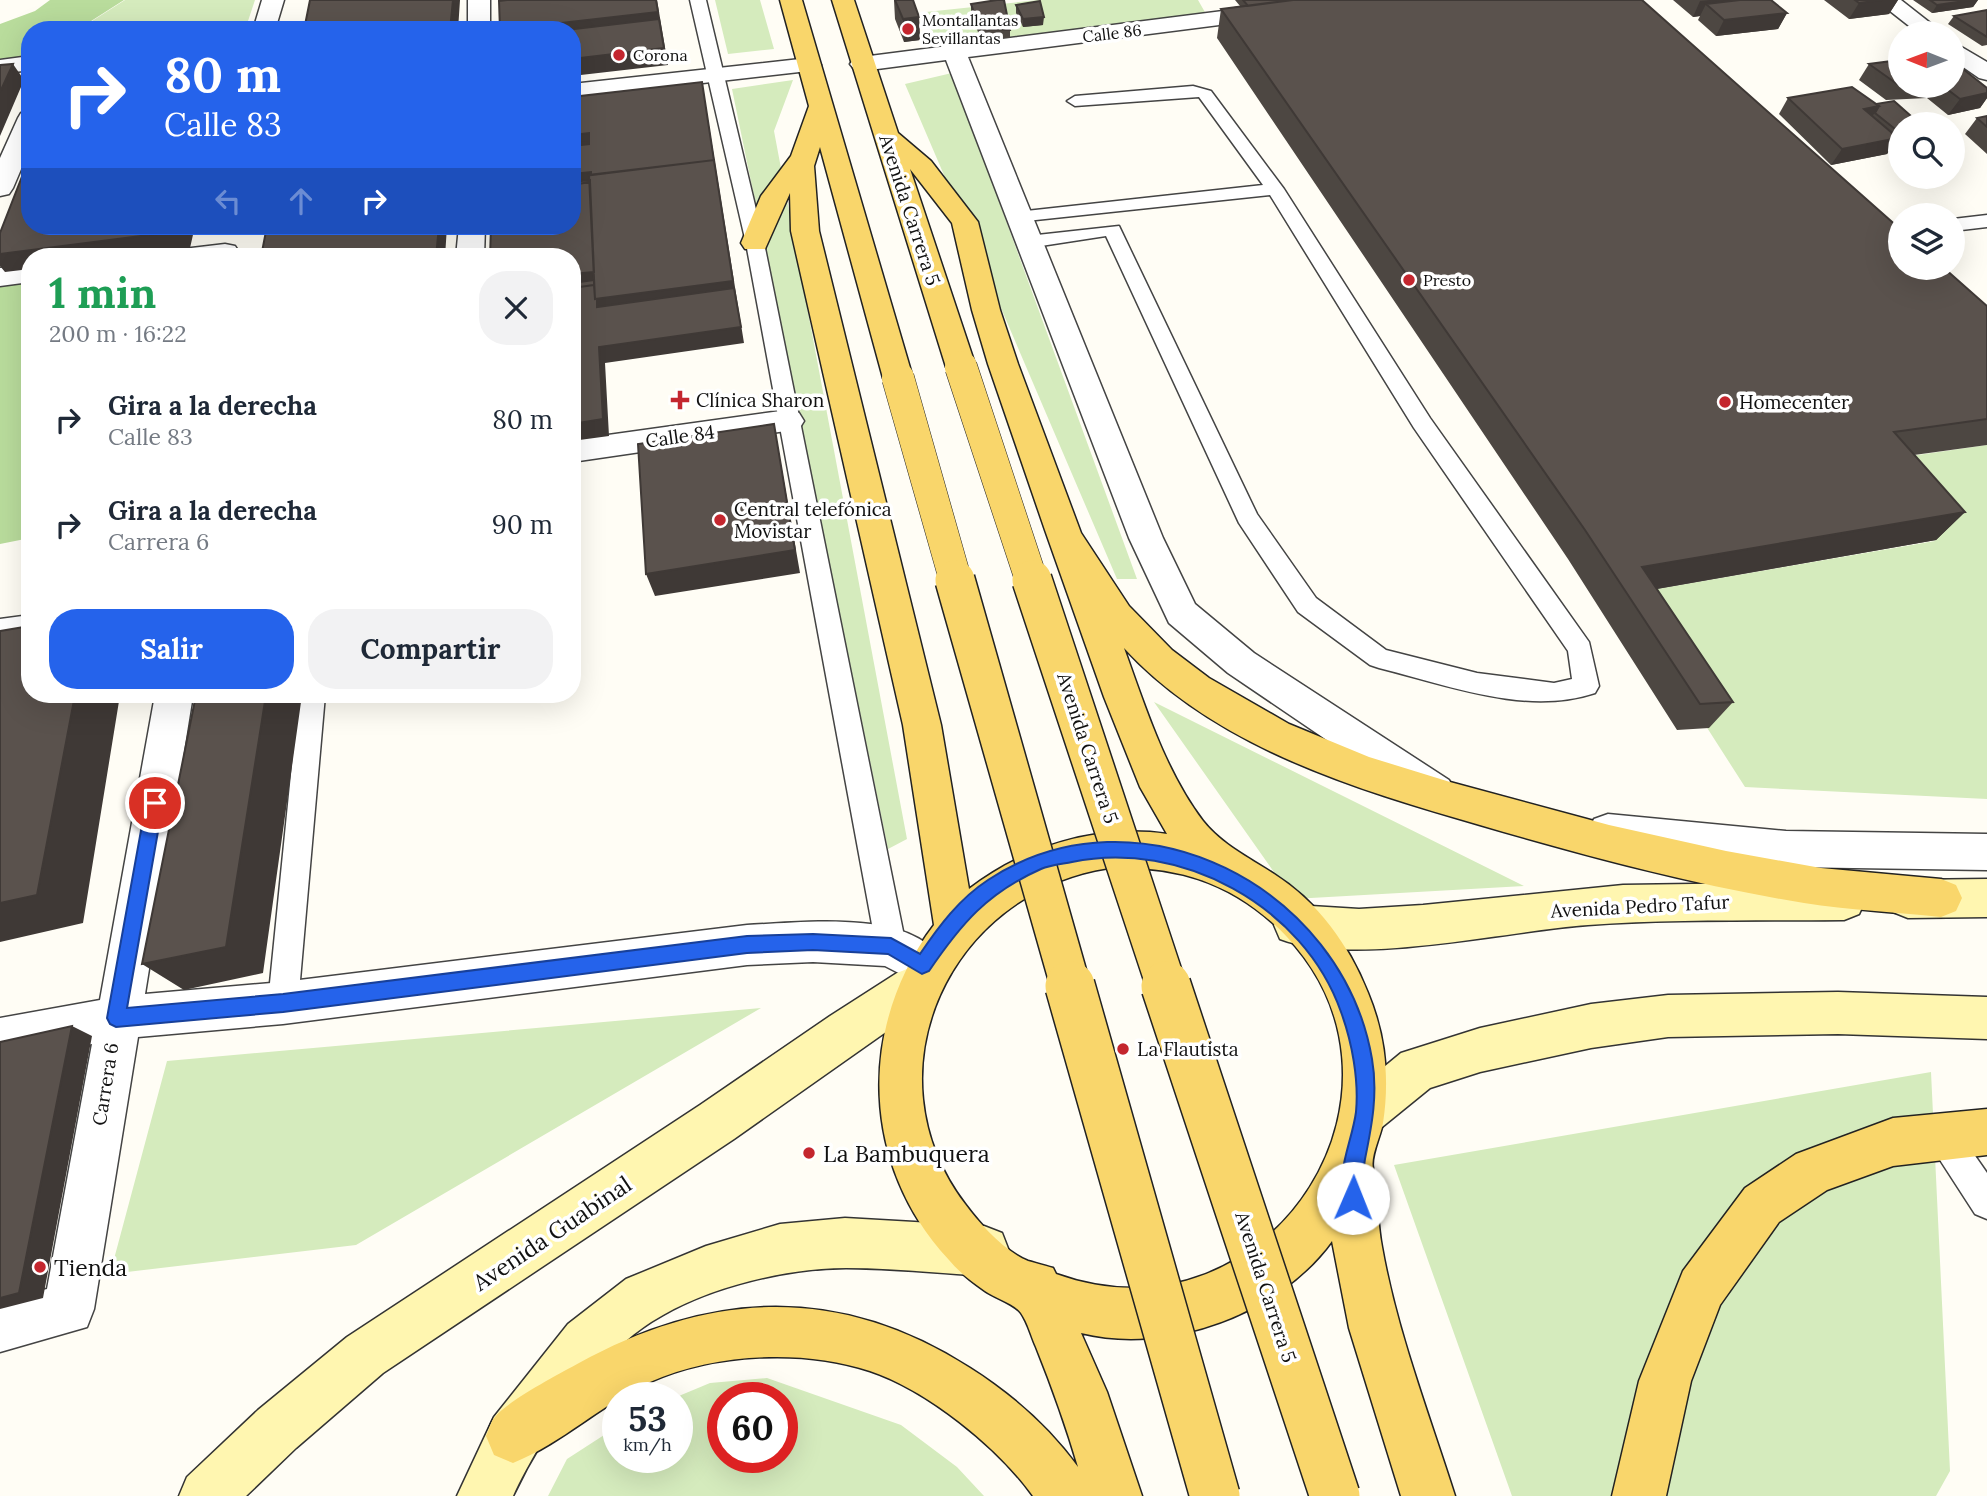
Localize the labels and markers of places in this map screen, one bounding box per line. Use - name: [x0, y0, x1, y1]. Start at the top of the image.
- place label: Montallantas Sevillantas: [922, 10, 1018, 48]
- marker: Montallantas Sevillantas: [900, 21, 916, 37]
- place label: Corona: [633, 45, 688, 65]
- marker: Corona: [611, 47, 627, 63]
- place label: Presto: [1423, 270, 1471, 290]
- marker: Presto: [1401, 272, 1417, 288]
- place label: Clínica Sharon: [696, 388, 824, 412]
- marker: Clínica Sharon: [670, 390, 690, 410]
- place label: Homecenter: [1739, 390, 1850, 414]
- marker: Homecenter: [1717, 394, 1733, 410]
- place label: Central telefónica Movistar: [734, 497, 892, 543]
- marker: Central telefónica Movistar: [712, 512, 728, 528]
- pin: [125, 773, 185, 833]
- place label: La Flautista: [1137, 1037, 1239, 1061]
- marker: La Flautista: [1115, 1041, 1131, 1057]
- place label: La Bambuquera: [823, 1139, 990, 1168]
- marker: La Bambuquera: [801, 1145, 817, 1161]
- place label: Tienda: [54, 1253, 127, 1282]
- marker: Tienda: [32, 1259, 48, 1275]

